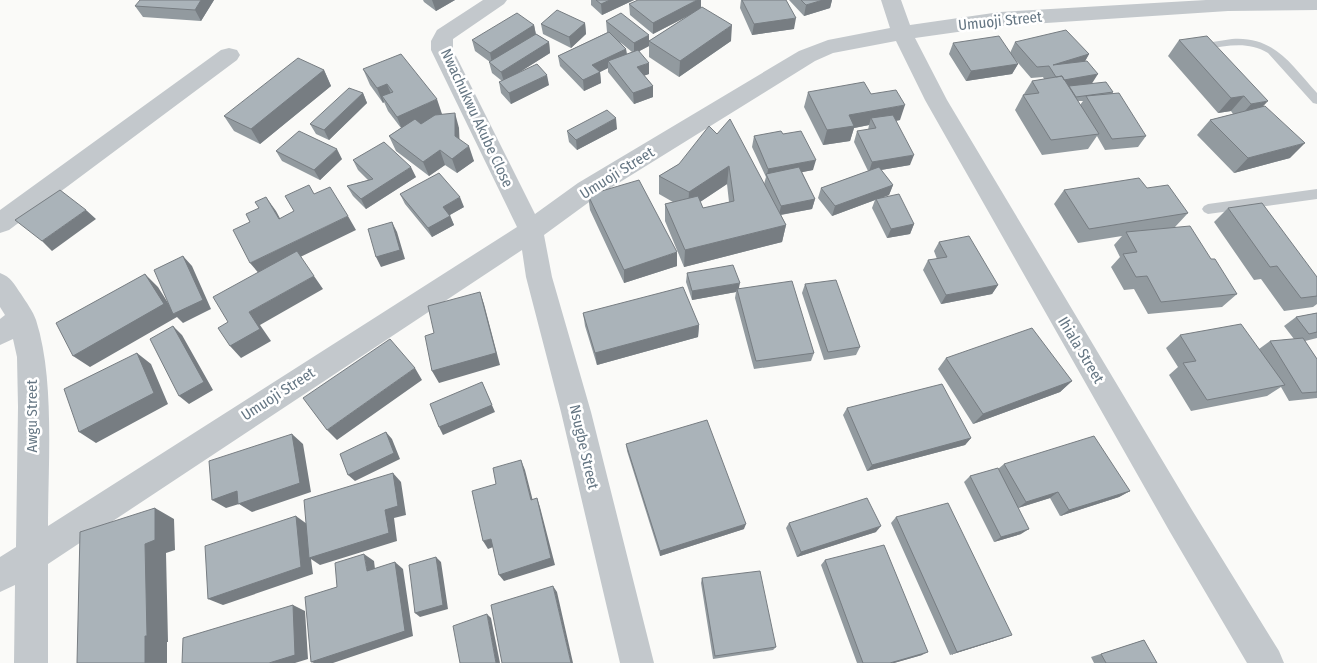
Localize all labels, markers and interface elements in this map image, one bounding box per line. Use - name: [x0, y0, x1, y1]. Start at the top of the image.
- street label: Umuoji Street: [957, 8, 1043, 34]
- street label: Nwachukwu Akube Close: [437, 46, 517, 190]
- street label: Umuoji Street: [577, 143, 657, 203]
- street label: Ihiala Street: [1054, 313, 1108, 387]
- street label: Umuoji Street: [238, 364, 318, 424]
- street label: Awgu Street: [23, 379, 41, 452]
- street label: Nsugbe Street: [566, 403, 602, 491]

